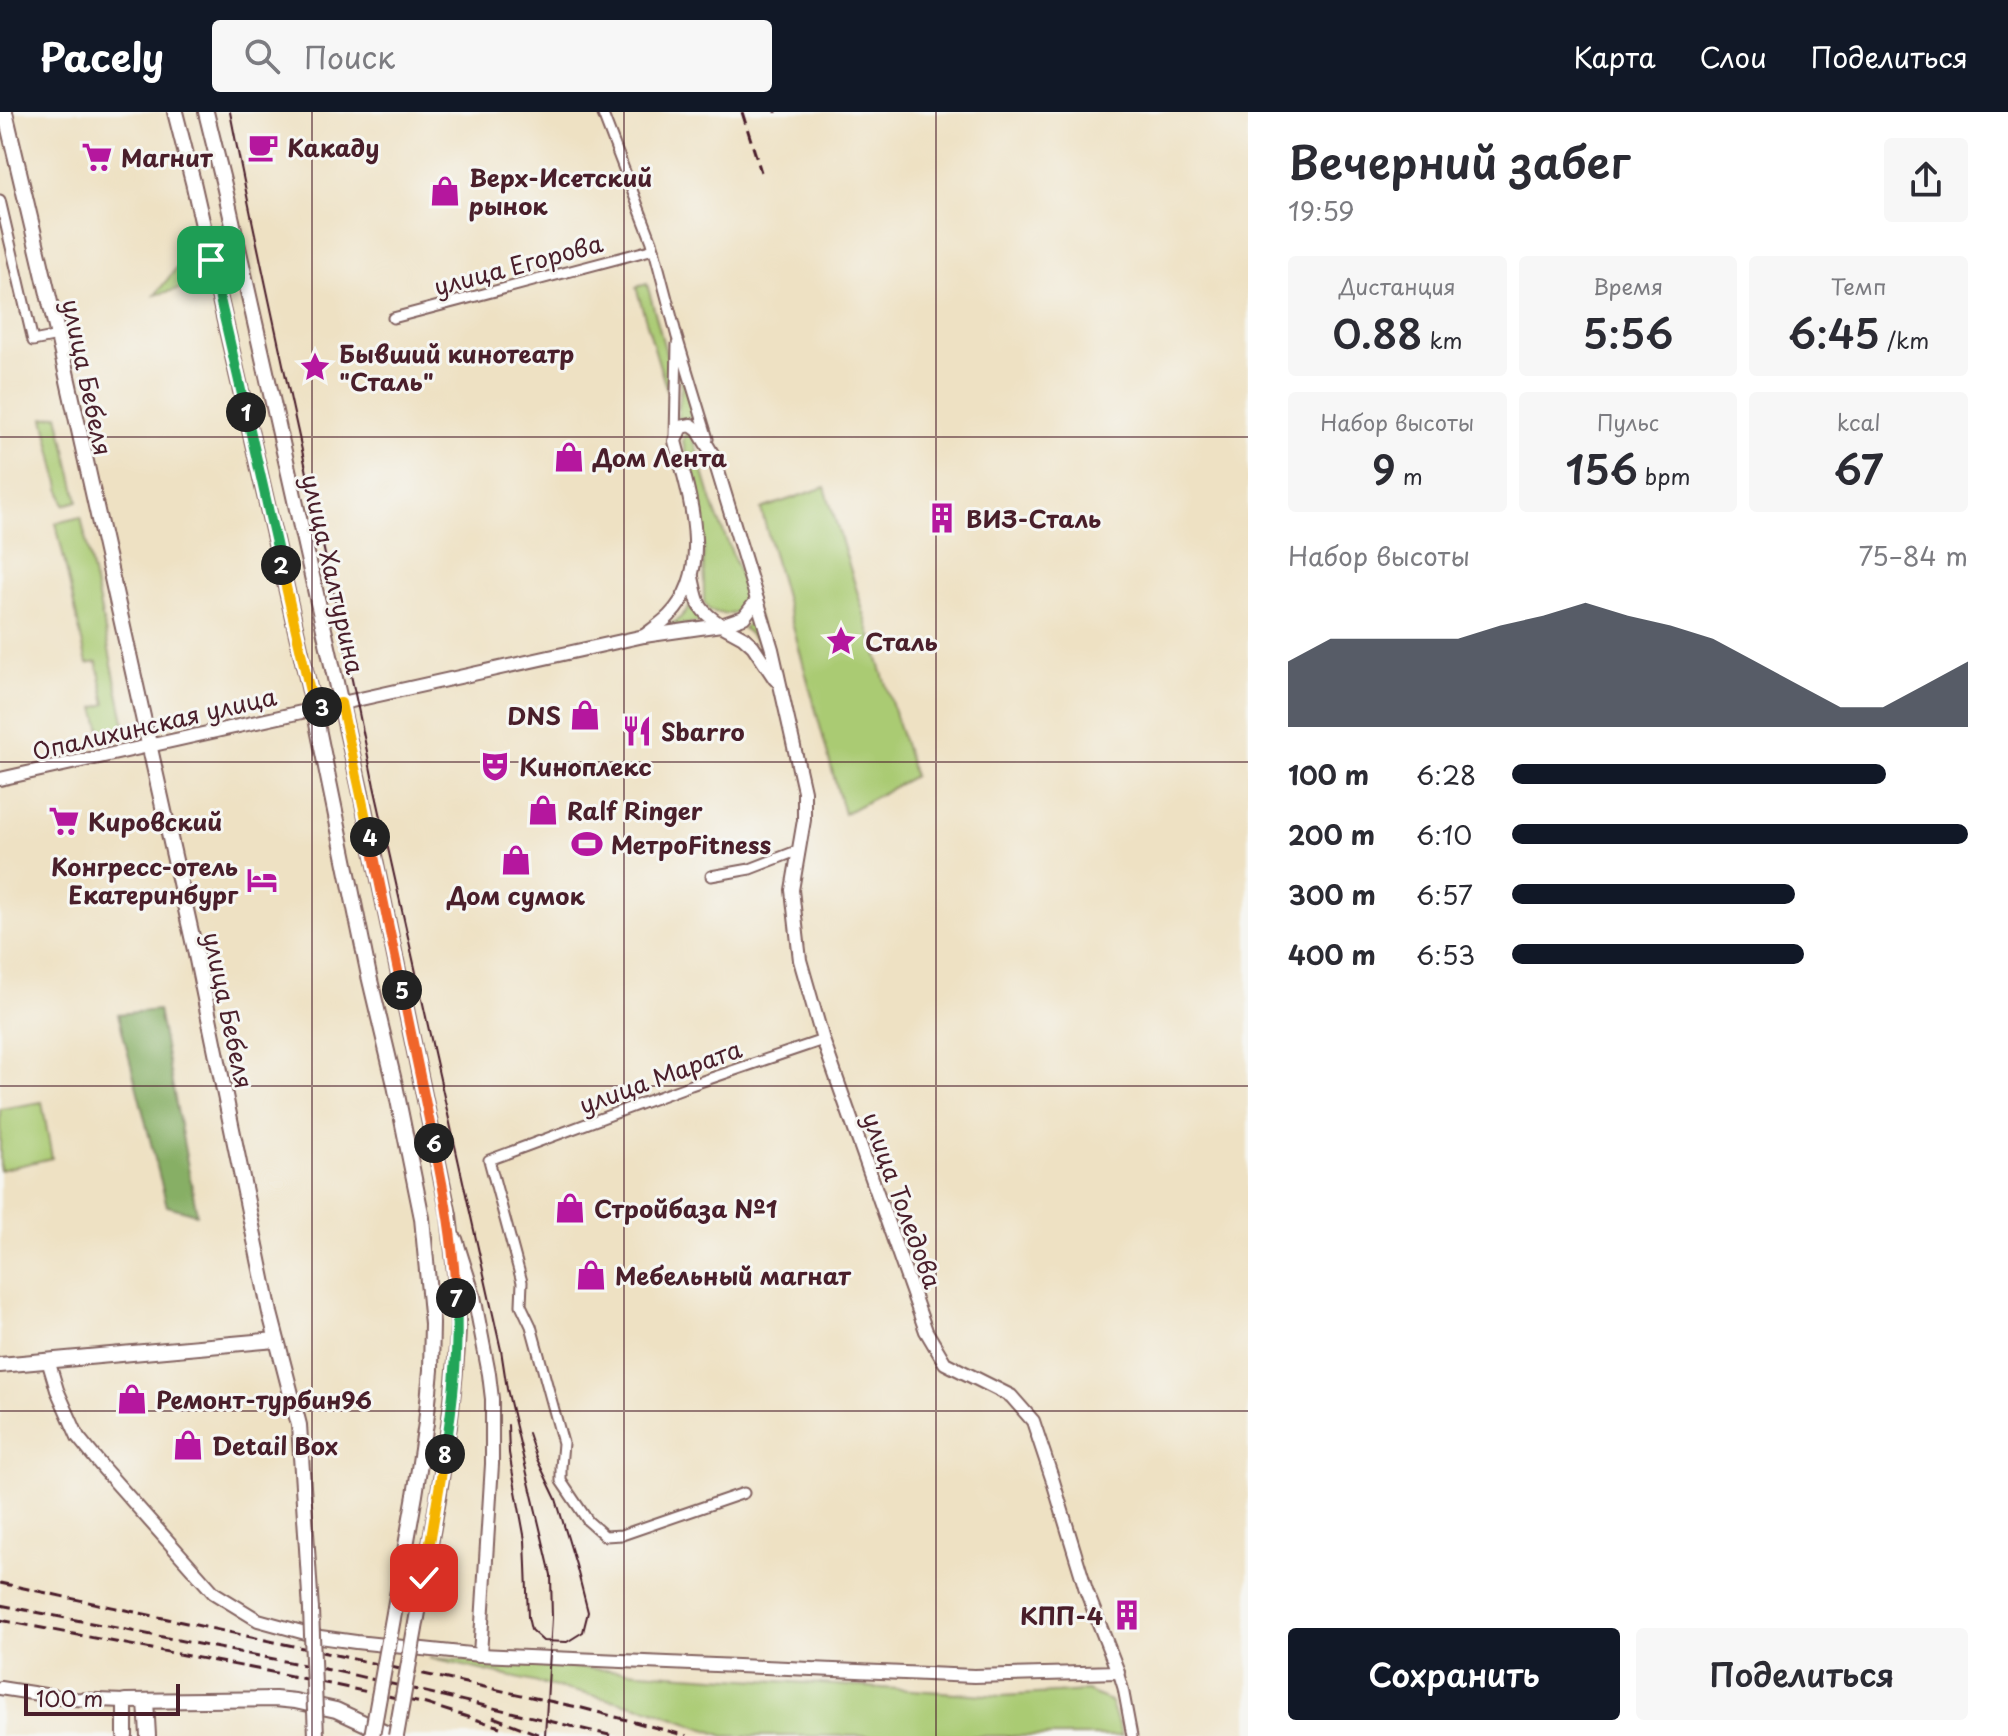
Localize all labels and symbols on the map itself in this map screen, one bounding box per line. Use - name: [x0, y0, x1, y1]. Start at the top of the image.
- place label: Какаду: [287, 129, 379, 165]
- cafe icon: Какаду: [246, 130, 280, 164]
- place label: Магнит: [121, 139, 214, 175]
- supermarket icon: Магнит: [80, 140, 114, 174]
- place label: Верх-Исетский рынок: [469, 159, 652, 223]
- shop icon: Верх-Исетский рынок: [428, 174, 462, 208]
- street label: улица Егорова: [430, 224, 607, 304]
- pin: [177, 226, 245, 294]
- street label: улица Бебеля: [54, 295, 122, 459]
- place label: Бывший кинотеатр "Сталь": [339, 335, 574, 399]
- place icon: Бывший кинотеатр "Сталь": [298, 350, 332, 384]
- pin: 1: [226, 392, 266, 432]
- place label: Дом Лента: [592, 439, 728, 475]
- shop icon: Дом Лента: [552, 440, 586, 474]
- street label: улица Халтурина: [293, 470, 375, 678]
- place label: ВИЗ-Сталь: [966, 500, 1101, 536]
- building icon: ВИЗ-Сталь: [925, 501, 959, 535]
- pin: 2: [261, 545, 301, 585]
- place label: Сталь: [865, 623, 938, 659]
- place icon: Сталь: [824, 624, 858, 658]
- street label: Опалихинская улица: [28, 677, 280, 769]
- pin: 3: [302, 687, 342, 727]
- place label: DNS: [507, 697, 561, 733]
- shop icon: DNS: [568, 698, 602, 732]
- place label: Sbarro: [661, 713, 745, 749]
- restaurant icon: Sbarro: [620, 714, 654, 748]
- place label: Киноплекс: [519, 748, 652, 784]
- theatre icon: Киноплекс: [478, 749, 512, 783]
- place label: Ralf Ringer: [567, 792, 703, 828]
- shop icon: Ralf Ringer: [526, 793, 560, 827]
- place label: Кировский: [88, 803, 222, 839]
- supermarket icon: Кировский: [47, 804, 81, 838]
- pin: 4: [350, 817, 390, 857]
- place label: МетроFitness: [611, 826, 772, 862]
- sports icon: МетроFitness: [570, 827, 604, 861]
- shop icon: Дом сумок: [499, 843, 533, 877]
- place label: Конгресс-отель Екатеринбург: [51, 848, 239, 912]
- hotel icon: Конгресс-отель Екатеринбург: [245, 863, 279, 897]
- place label: Дом сумок: [446, 877, 585, 913]
- street label: улица Бебеля: [195, 928, 263, 1092]
- pin: 5: [382, 970, 422, 1010]
- street label: улица Марата: [574, 1030, 746, 1122]
- street label: улица Толедова: [854, 1107, 952, 1293]
- pin: 6: [414, 1123, 454, 1163]
- place label: Стройбаза №1: [594, 1190, 777, 1226]
- shop icon: Стройбаза №1: [553, 1191, 587, 1225]
- place label: Мебельный магнат: [615, 1257, 852, 1293]
- shop icon: Мебельный магнат: [574, 1258, 608, 1292]
- pin: 7: [436, 1278, 476, 1318]
- place label: Ремонт-турбин96: [156, 1381, 372, 1417]
- shop icon: Ремонт-турбин96: [115, 1382, 149, 1416]
- place label: Detail Box: [212, 1427, 338, 1463]
- shop icon: Detail Box: [171, 1428, 205, 1462]
- pin: 8: [425, 1434, 465, 1474]
- pin: [390, 1544, 458, 1612]
- place label: КПП-4: [1020, 1597, 1103, 1633]
- building icon: КПП-4: [1110, 1598, 1144, 1632]
- scale bar: [24, 1680, 180, 1716]

